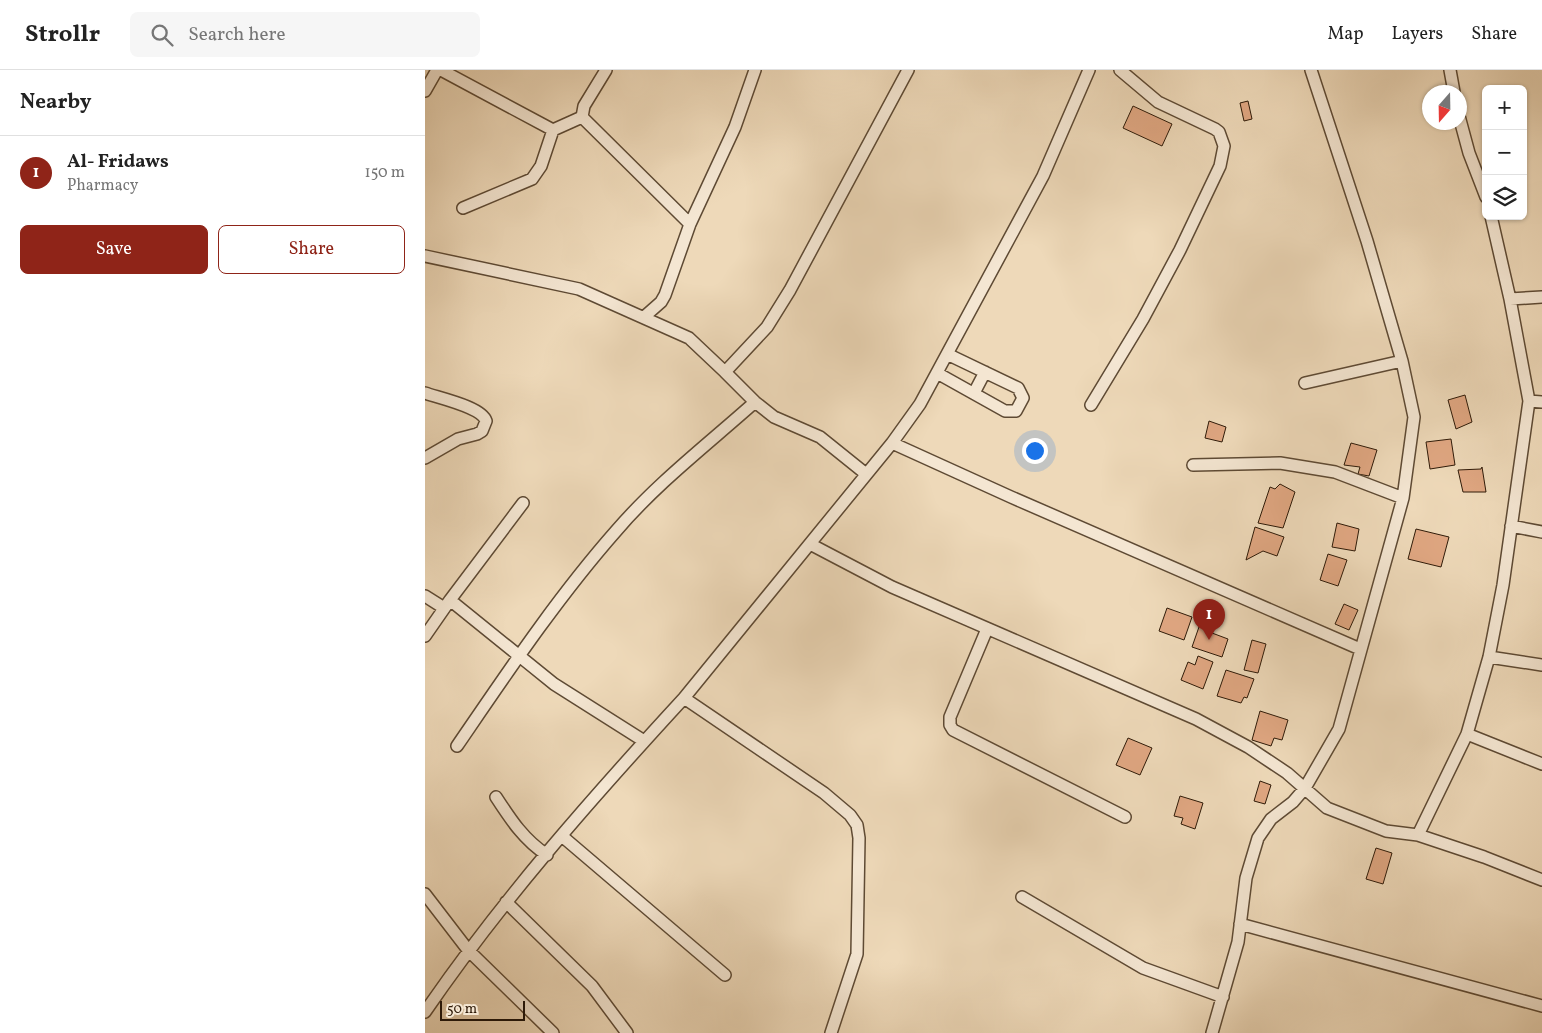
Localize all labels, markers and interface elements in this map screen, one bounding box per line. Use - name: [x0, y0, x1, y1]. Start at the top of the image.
- search box: [130, 12, 480, 57]
- text: Strollr: [25, 18, 100, 52]
- icon: search: [148, 21, 176, 49]
- text: Search here: [188, 22, 286, 48]
- text: Map: [1327, 22, 1363, 47]
- text: Layers: [1391, 22, 1443, 47]
- text: Share: [1471, 22, 1517, 47]
- north arrow: [1422, 85, 1467, 130]
- map controls: [1482, 85, 1527, 220]
- button: +: [1482, 85, 1527, 130]
- text: Nearby: [20, 88, 91, 117]
- button: −: [1482, 130, 1527, 175]
- text: Al- Fridaws: [67, 149, 169, 175]
- text: 1: [33, 162, 39, 184]
- text: 150 m: [364, 162, 405, 184]
- text: Pharmacy: [67, 175, 138, 197]
- button: layers: [1482, 175, 1527, 220]
- button: Save: [20, 225, 208, 274]
- button: Share: [218, 225, 405, 274]
- your location: [1022, 438, 1048, 464]
- pin: 1: [1193, 599, 1225, 640]
- scale bar: [440, 998, 525, 1021]
- text: 50 m: [447, 1000, 477, 1019]

